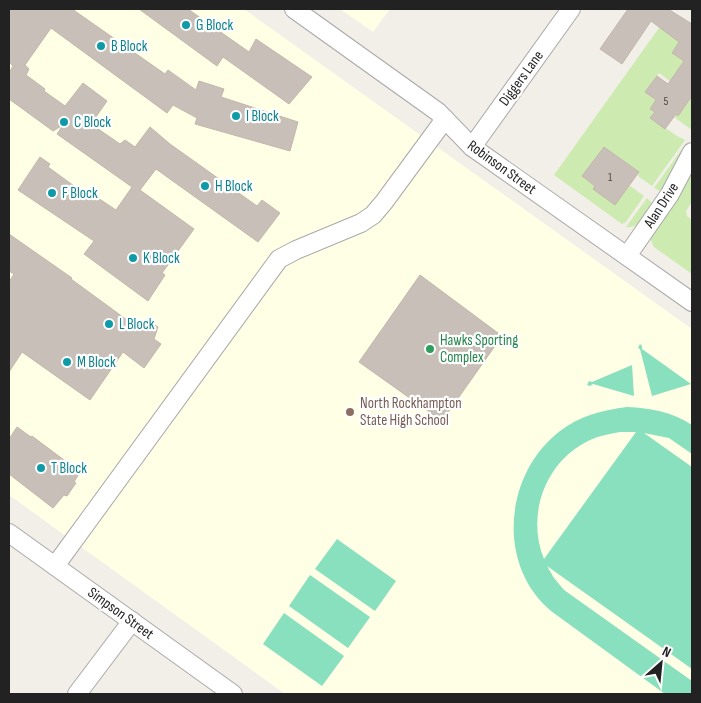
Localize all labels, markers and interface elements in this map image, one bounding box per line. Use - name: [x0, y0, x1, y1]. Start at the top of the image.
- place label: G Block: [196, 16, 234, 35]
- marker: G Block: [180, 19, 192, 31]
- place label: B Block: [111, 37, 148, 56]
- marker: B Block: [95, 40, 107, 52]
- street label: Diggers Lane: [495, 47, 548, 110]
- house number: 5: [664, 94, 669, 109]
- place label: I Block: [246, 107, 279, 126]
- marker: I Block: [230, 110, 242, 122]
- place label: C Block: [74, 113, 111, 132]
- marker: C Block: [58, 116, 70, 128]
- street label: Robinson Street: [464, 136, 540, 199]
- house number: 1: [608, 170, 613, 185]
- place label: H Block: [215, 177, 253, 196]
- street label: Alan Drive: [639, 179, 683, 232]
- marker: H Block: [199, 180, 211, 192]
- place label: F Block: [62, 184, 98, 203]
- marker: F Block: [46, 187, 58, 199]
- place label: K Block: [143, 249, 180, 268]
- marker: K Block: [127, 252, 139, 264]
- place label: L Block: [119, 315, 155, 334]
- marker: L Block: [103, 318, 115, 330]
- place label: Hawks Sporting Complex: [440, 331, 518, 367]
- marker: Hawks Sporting Complex: [424, 343, 436, 355]
- place label: M Block: [77, 353, 116, 372]
- marker: M Block: [61, 356, 73, 368]
- place label: North Rockhampton State High School: [360, 394, 462, 430]
- marker: North Rockhampton State High School: [344, 406, 356, 418]
- place label: T Block: [51, 459, 87, 478]
- marker: T Block: [35, 462, 47, 474]
- street label: Simpson Street: [84, 583, 158, 644]
- north arrow: [636, 638, 686, 688]
- text: N: [659, 643, 674, 661]

